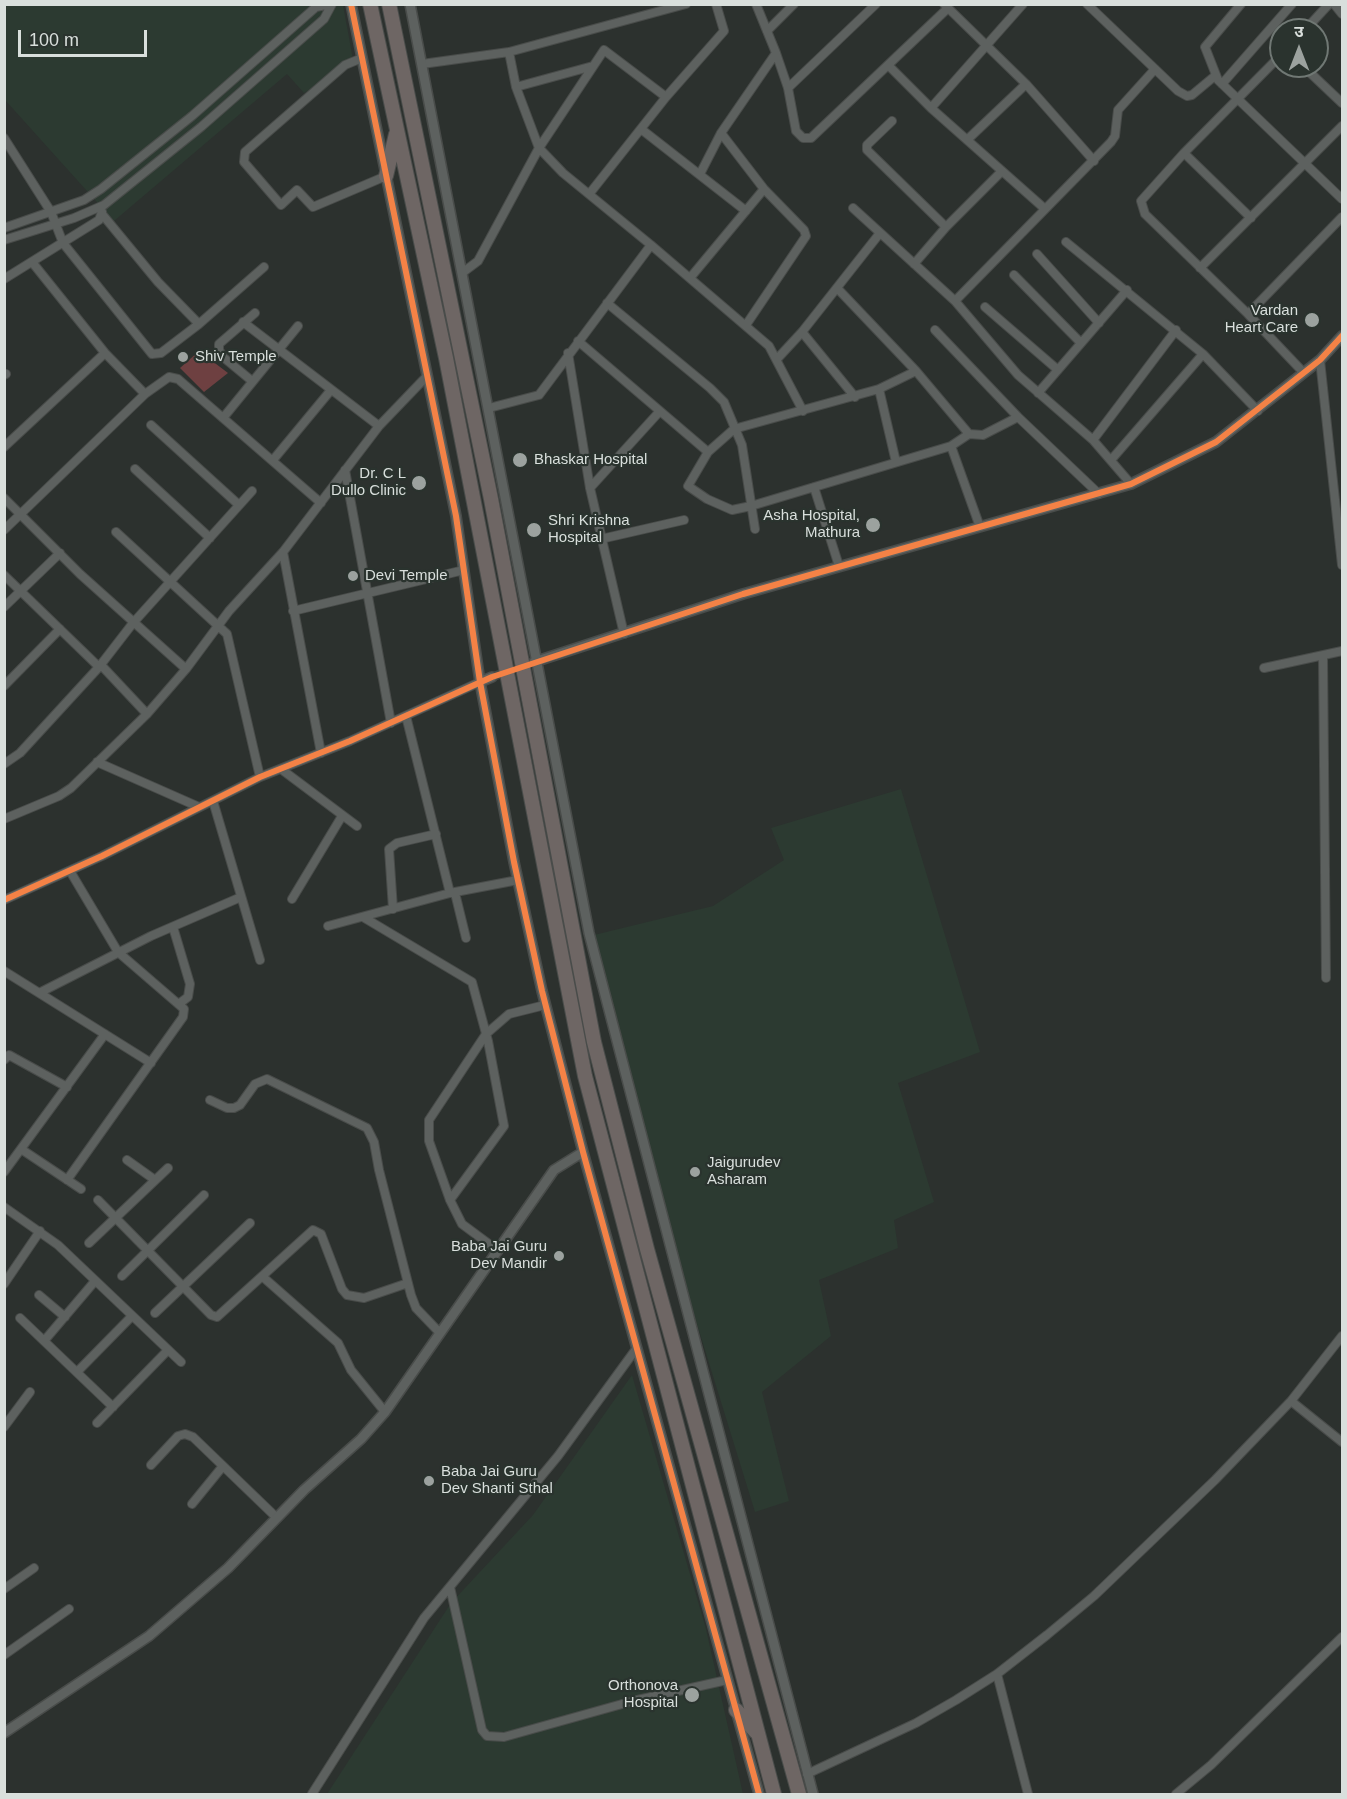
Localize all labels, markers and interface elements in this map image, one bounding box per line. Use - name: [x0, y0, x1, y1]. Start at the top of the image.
- scale bar: [21, 18, 150, 56]
- north arrow: [1269, 18, 1329, 78]
- text: उ: [1294, 23, 1304, 40]
- text: 100 m: [29, 30, 79, 50]
- place label: Vardan Heart Care: [1225, 302, 1298, 337]
- marker: Vardan Heart Care: [1303, 311, 1321, 329]
- place label: Shiv Temple: [195, 348, 277, 366]
- marker: Shiv Temple: [176, 350, 190, 364]
- marker: Bhaskar Hospital: [511, 451, 529, 469]
- place label: Bhaskar Hospital: [534, 451, 647, 469]
- place label: Dr. C L Dullo Clinic: [331, 465, 406, 500]
- marker: Dr. C L Dullo Clinic: [410, 474, 428, 492]
- place label: Asha Hospital, Mathura: [763, 507, 860, 542]
- place label: Shri Krishna Hospital: [548, 512, 630, 547]
- marker: Asha Hospital, Mathura: [864, 516, 882, 534]
- marker: Shri Krishna Hospital: [525, 521, 543, 539]
- place label: Devi Temple: [365, 567, 448, 585]
- marker: Devi Temple: [346, 569, 360, 583]
- place label: Jaigurudev Asharam: [707, 1154, 780, 1189]
- marker: Jaigurudev Asharam: [688, 1165, 702, 1179]
- place label: Baba Jai Guru Dev Mandir: [451, 1238, 547, 1273]
- marker: Baba Jai Guru Dev Mandir: [552, 1249, 566, 1263]
- place label: Baba Jai Guru Dev Shanti Sthal: [441, 1463, 553, 1498]
- marker: Baba Jai Guru Dev Shanti Sthal: [422, 1474, 436, 1488]
- place label: Orthonova Hospital: [608, 1677, 678, 1712]
- marker: Orthonova Hospital: [683, 1686, 701, 1704]

